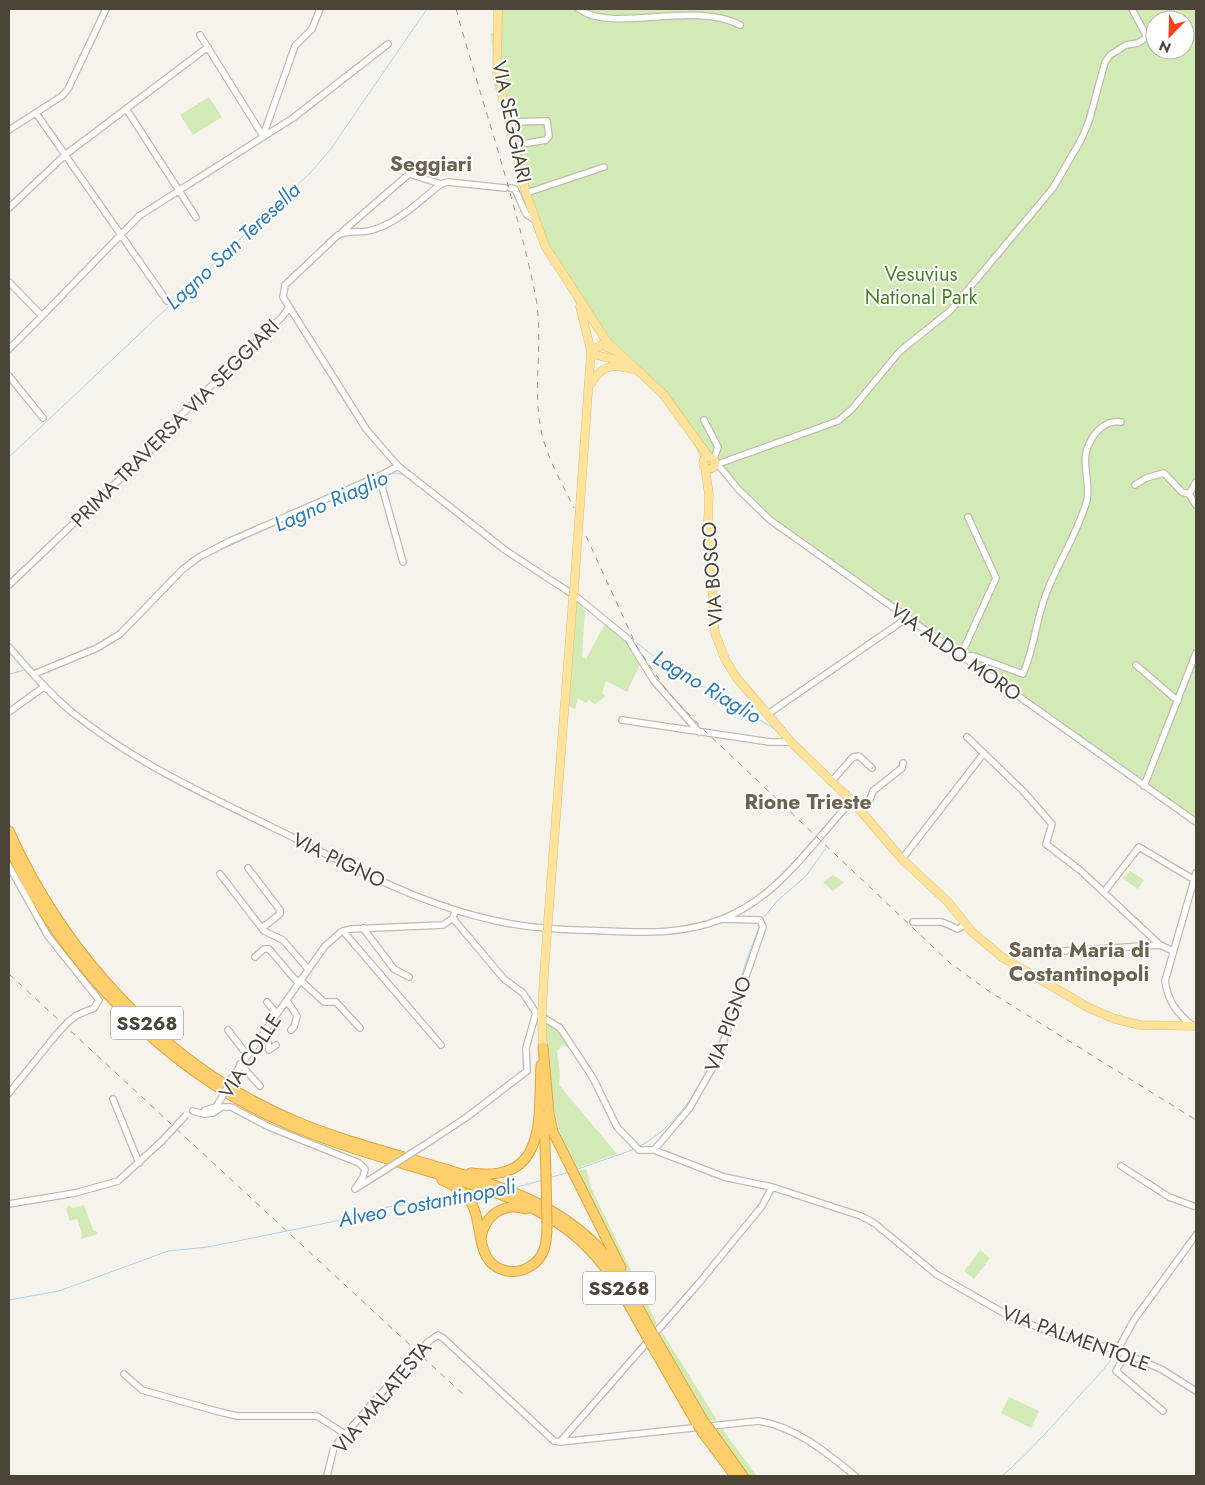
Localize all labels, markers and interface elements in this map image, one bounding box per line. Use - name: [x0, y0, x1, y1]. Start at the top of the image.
- north arrow: [1145, 10, 1195, 60]
- text: N: [1156, 36, 1174, 58]
- street label: VIA SEGGIARI: [484, 58, 539, 186]
- district label: Seggiari: [390, 149, 472, 179]
- water label: Lagno San Teresella: [159, 175, 308, 317]
- park label: Vesuvius National Park: [865, 260, 977, 312]
- street label: PRIMA TRAVERSA VIA SEGGIARI: [65, 313, 286, 534]
- water label: Lagno Riaglio: [269, 463, 393, 539]
- street label: VIA BOSCO: [694, 521, 731, 627]
- street label: VIA ALDO MORO: [884, 596, 1027, 708]
- water label: Lagno Riaglio: [647, 643, 767, 731]
- district label: Rione Trieste: [744, 787, 872, 817]
- street label: VIA PIGNO: [287, 826, 390, 895]
- district label: Santa Maria di Costantinopoli: [1008, 935, 1150, 989]
- street label: VIA PIGNO: [698, 972, 759, 1076]
- road number: SS268: [111, 1006, 183, 1040]
- street label: VIA COLLE: [212, 1008, 289, 1104]
- water label: Alveo Costantinopoli: [335, 1171, 519, 1235]
- road number: SS268: [583, 1272, 655, 1305]
- street label: VIA PALMENTOLE: [998, 1298, 1154, 1379]
- street label: VIA MALATESTA: [326, 1334, 439, 1460]

